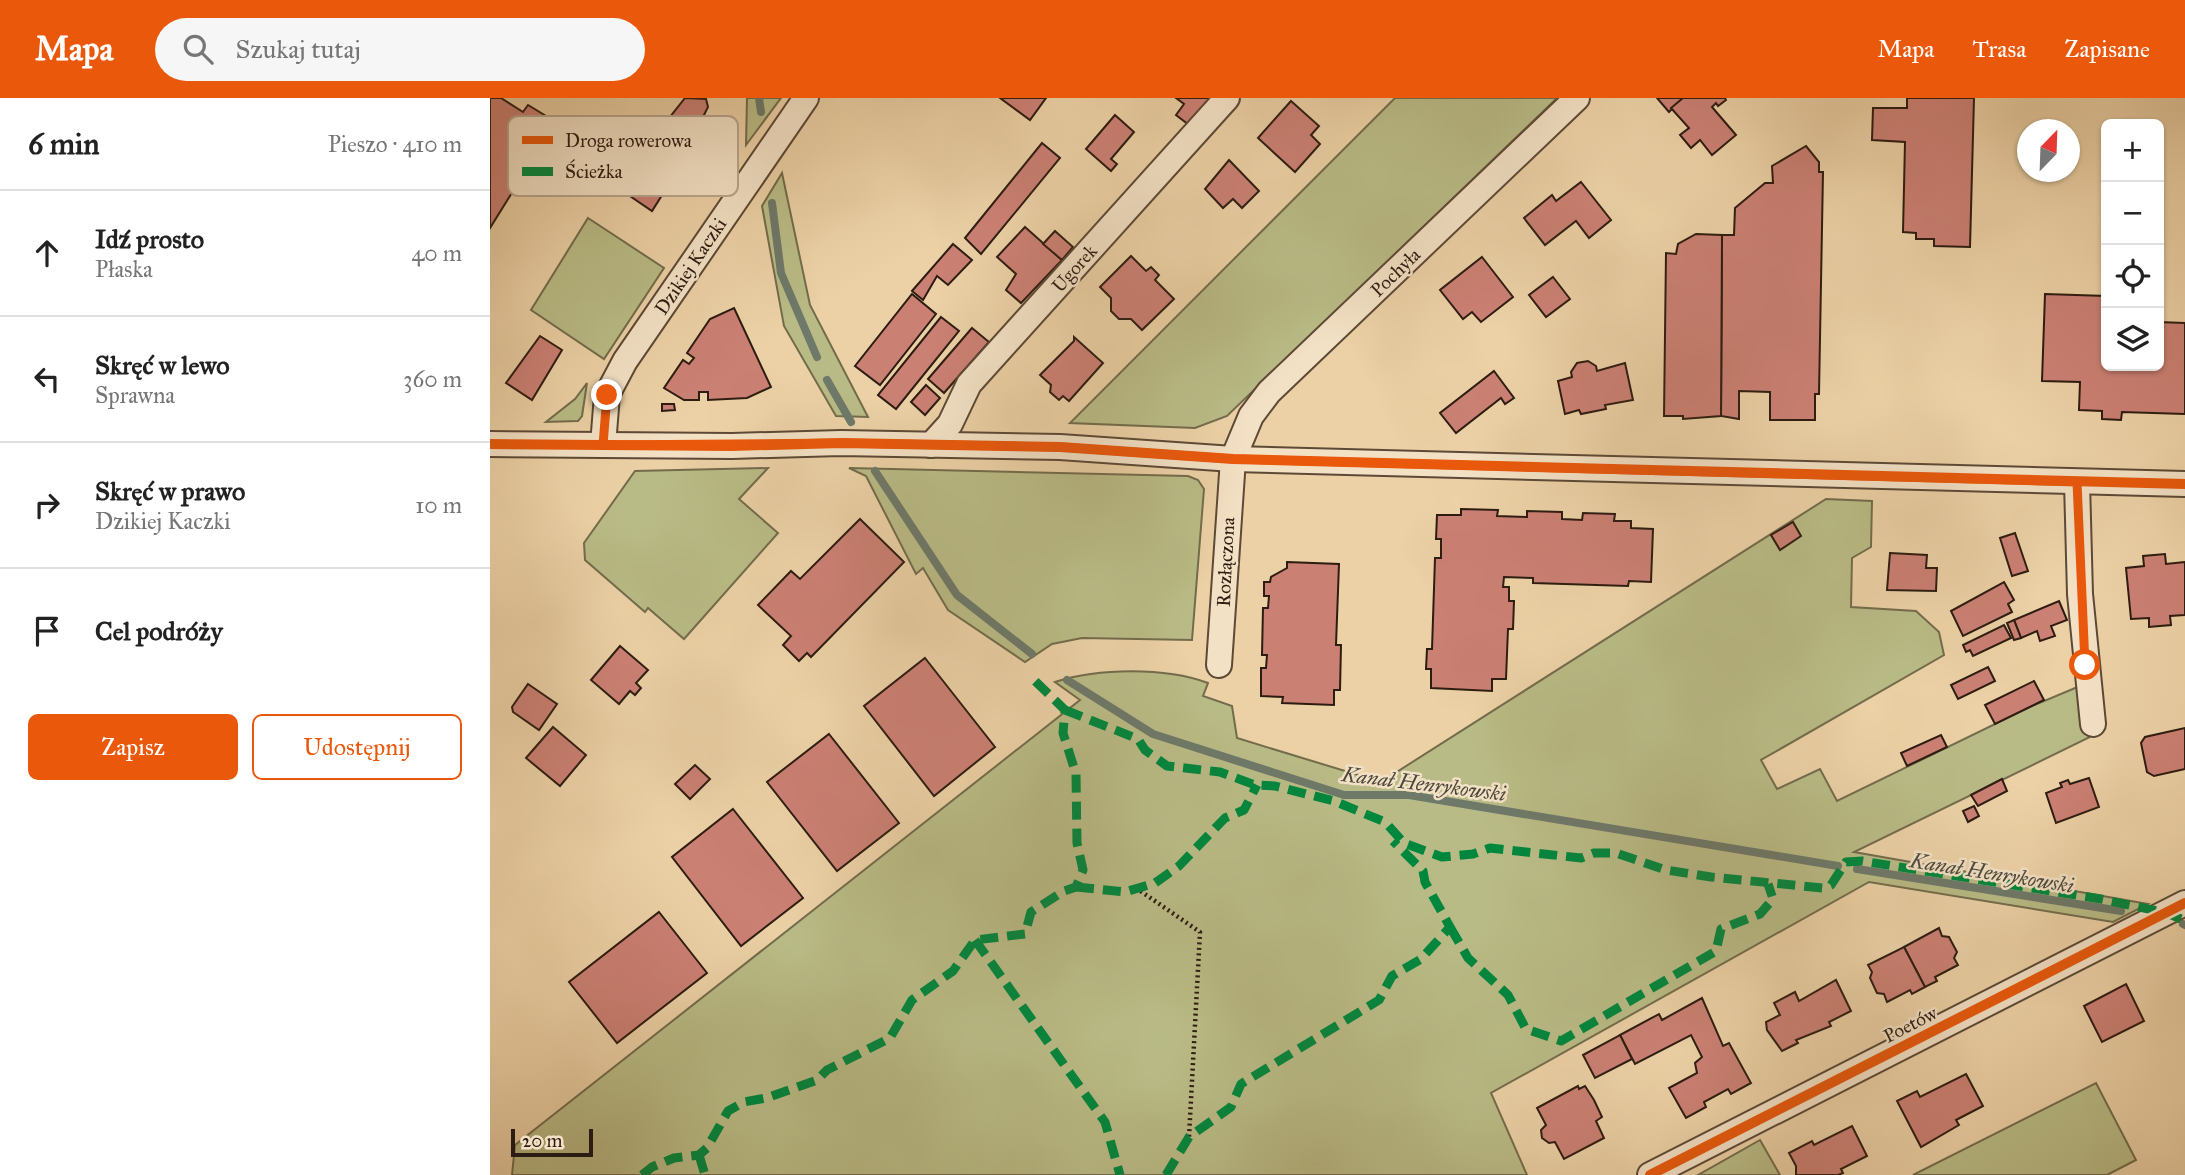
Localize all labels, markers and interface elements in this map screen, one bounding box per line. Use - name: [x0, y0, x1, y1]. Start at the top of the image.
- search box: [155, 18, 645, 81]
- text: Mapa: [35, 29, 113, 69]
- icon: search: [179, 30, 217, 68]
- text: Szukaj tutaj: [235, 33, 361, 65]
- text: Mapa: [1877, 34, 1935, 64]
- text: Trasa: [1973, 34, 2026, 64]
- text: Zapisane: [2064, 34, 2150, 64]
- legend: [508, 116, 738, 196]
- north arrow: [2017, 119, 2080, 182]
- map controls: [2101, 119, 2164, 371]
- button: +: [2101, 119, 2164, 182]
- text: 6 min: [28, 126, 100, 162]
- text: Droga rowerowa: [565, 129, 693, 153]
- text: Pieszo · 410 m: [328, 130, 462, 158]
- text: Ścieżka: [565, 159, 624, 183]
- button: −: [2101, 182, 2164, 245]
- street label: Dzikiej Kaczki: [650, 213, 731, 319]
- text: Idź prosto: [95, 223, 204, 255]
- icon: ahead: [28, 234, 66, 272]
- text: 40 m: [412, 239, 462, 267]
- street label: Ugorek: [1047, 239, 1103, 298]
- street label: Pochyła: [1366, 242, 1426, 302]
- button: locate: [2101, 245, 2164, 308]
- text: Płaska: [95, 255, 153, 283]
- button: layers: [2101, 308, 2164, 371]
- text: Skręć w lewo: [95, 349, 230, 381]
- icon: left: [28, 360, 66, 398]
- text: 360 m: [403, 365, 462, 393]
- route end: [591, 379, 622, 410]
- text: Sprawna: [95, 381, 175, 409]
- text: Skręć w prawo: [95, 475, 245, 507]
- icon: right: [28, 486, 66, 524]
- text: 10 m: [415, 491, 462, 519]
- text: Dzikiej Kaczki: [95, 507, 231, 535]
- street label: Rozłączona: [1212, 516, 1239, 607]
- icon: arrive: [28, 612, 66, 650]
- text: Cel podróży: [95, 615, 223, 647]
- route start: [2069, 649, 2100, 680]
- button: Zapisz: [28, 714, 238, 780]
- button: Udostępnij: [252, 714, 462, 780]
- water label: Kanał Henrykowski: [1339, 761, 1508, 807]
- water label: Kanał Henrykowski: [1907, 847, 2076, 899]
- street label: Poetów: [1880, 1001, 1941, 1048]
- scale bar: [511, 1126, 593, 1158]
- text: 20 m: [522, 1129, 563, 1152]

